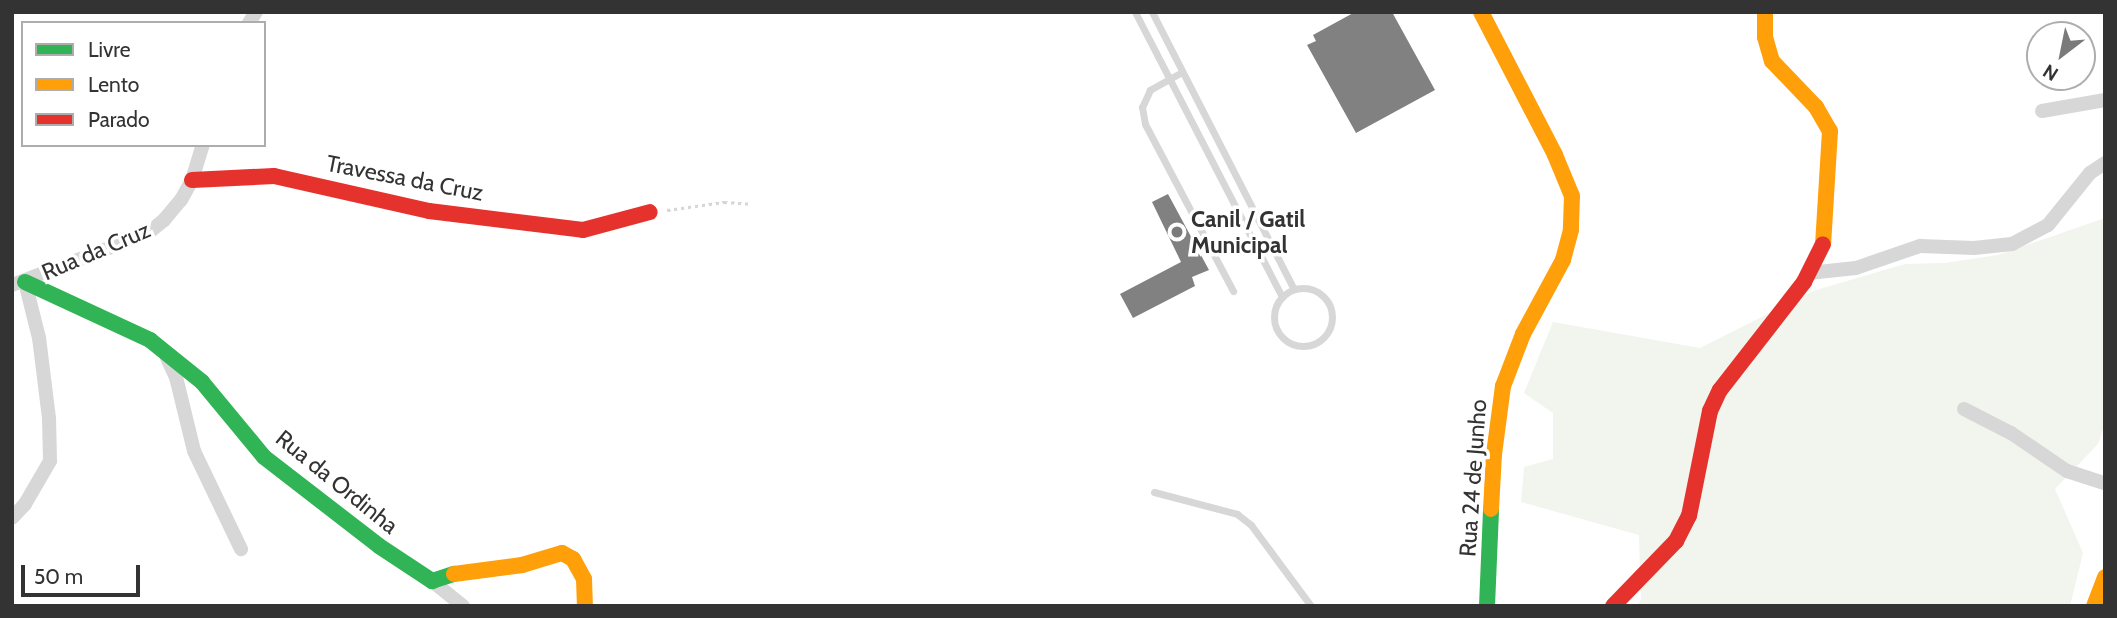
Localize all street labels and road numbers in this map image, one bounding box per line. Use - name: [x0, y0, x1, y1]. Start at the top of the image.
- street label: Travessa da Cruz: [324, 149, 486, 207]
- street label: Rua da Cruz: [38, 216, 154, 286]
- street label: Rua 24 de Junho: [1454, 398, 1492, 558]
- street label: Rua da Ordinha: [270, 424, 404, 540]

